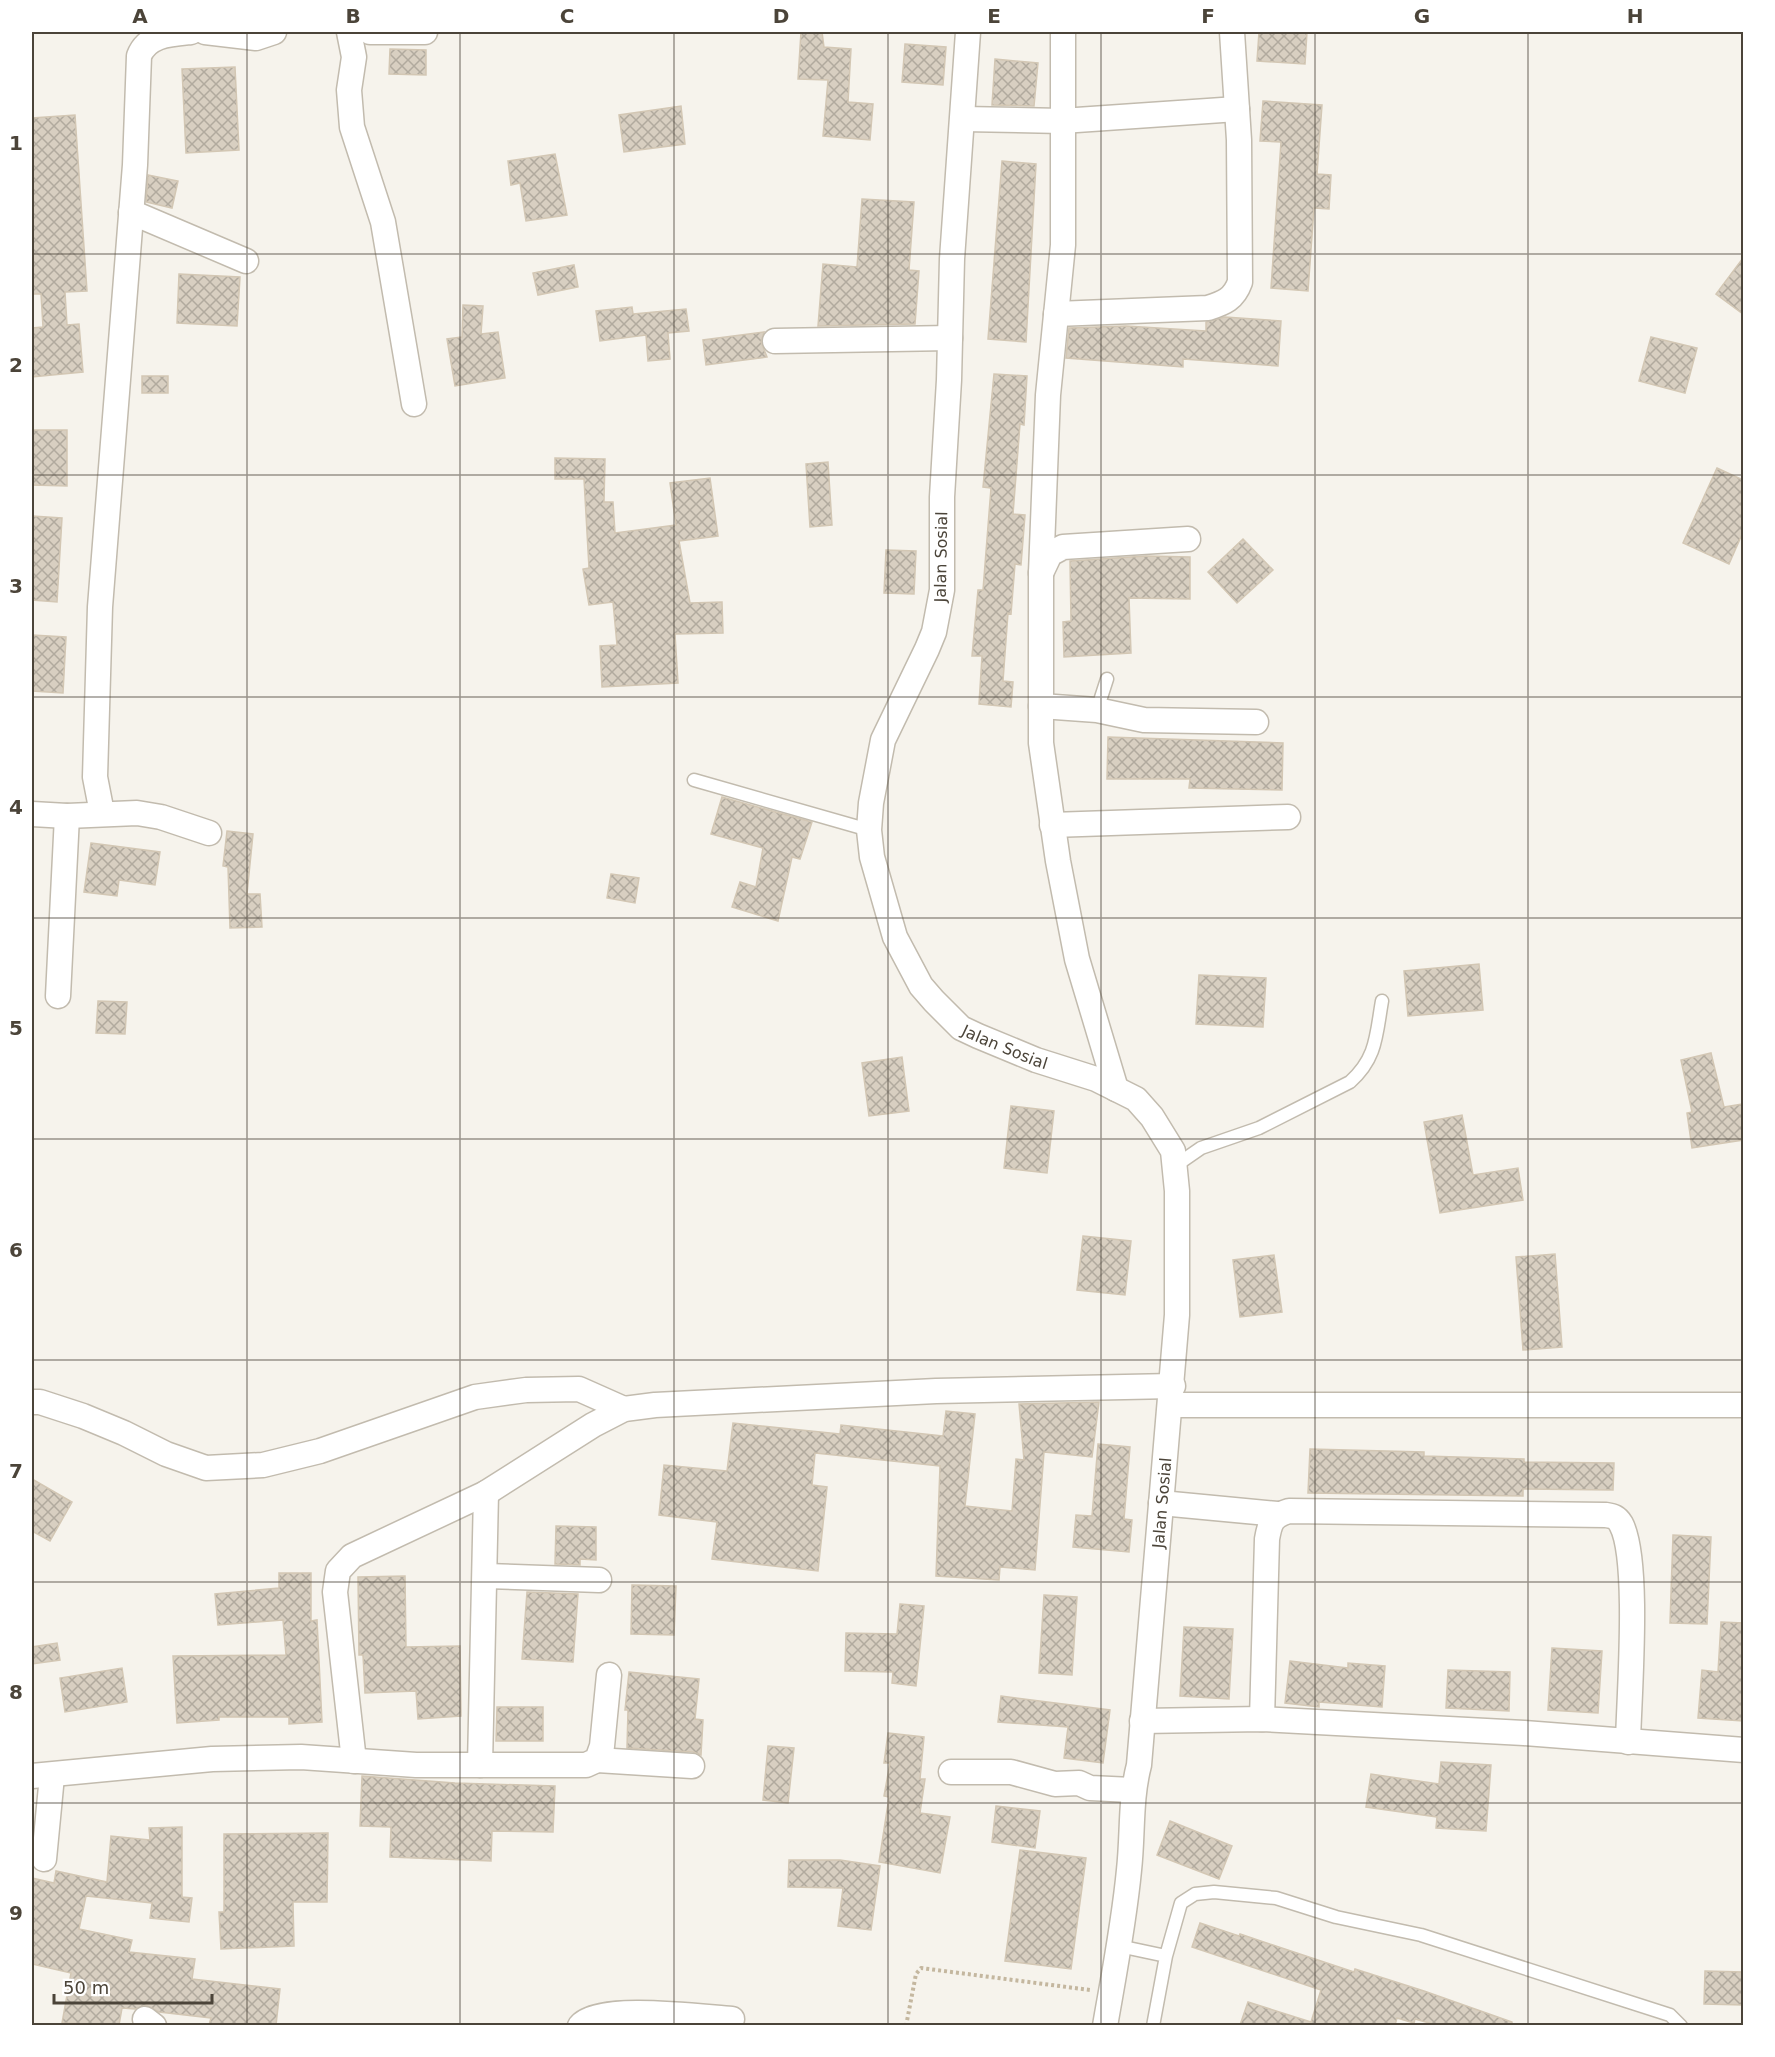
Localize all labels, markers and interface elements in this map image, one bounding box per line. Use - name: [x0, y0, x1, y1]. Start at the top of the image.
- text: A: [132, 4, 148, 28]
- text: B: [345, 4, 361, 28]
- text: C: [560, 4, 574, 28]
- text: D: [773, 4, 789, 28]
- text: E: [987, 4, 1001, 28]
- text: F: [1201, 4, 1215, 28]
- text: G: [1414, 4, 1430, 28]
- text: H: [1627, 4, 1643, 28]
- text: 1: [9, 131, 23, 155]
- text: 2: [9, 353, 23, 377]
- street label: Jalan Sosial: [931, 511, 951, 604]
- text: 3: [9, 574, 23, 598]
- text: 4: [9, 795, 23, 819]
- text: 5: [9, 1016, 23, 1040]
- street label: Jalan Sosial: [958, 1020, 1050, 1073]
- text: 6: [9, 1238, 23, 1262]
- street label: Jalan Sosial: [1148, 1457, 1175, 1550]
- text: 7: [9, 1459, 23, 1483]
- text: 8: [9, 1680, 23, 1704]
- text: 9: [9, 1901, 23, 1925]
- scale bar: [54, 1967, 212, 2005]
- text: 50 m: [63, 1977, 109, 1998]

